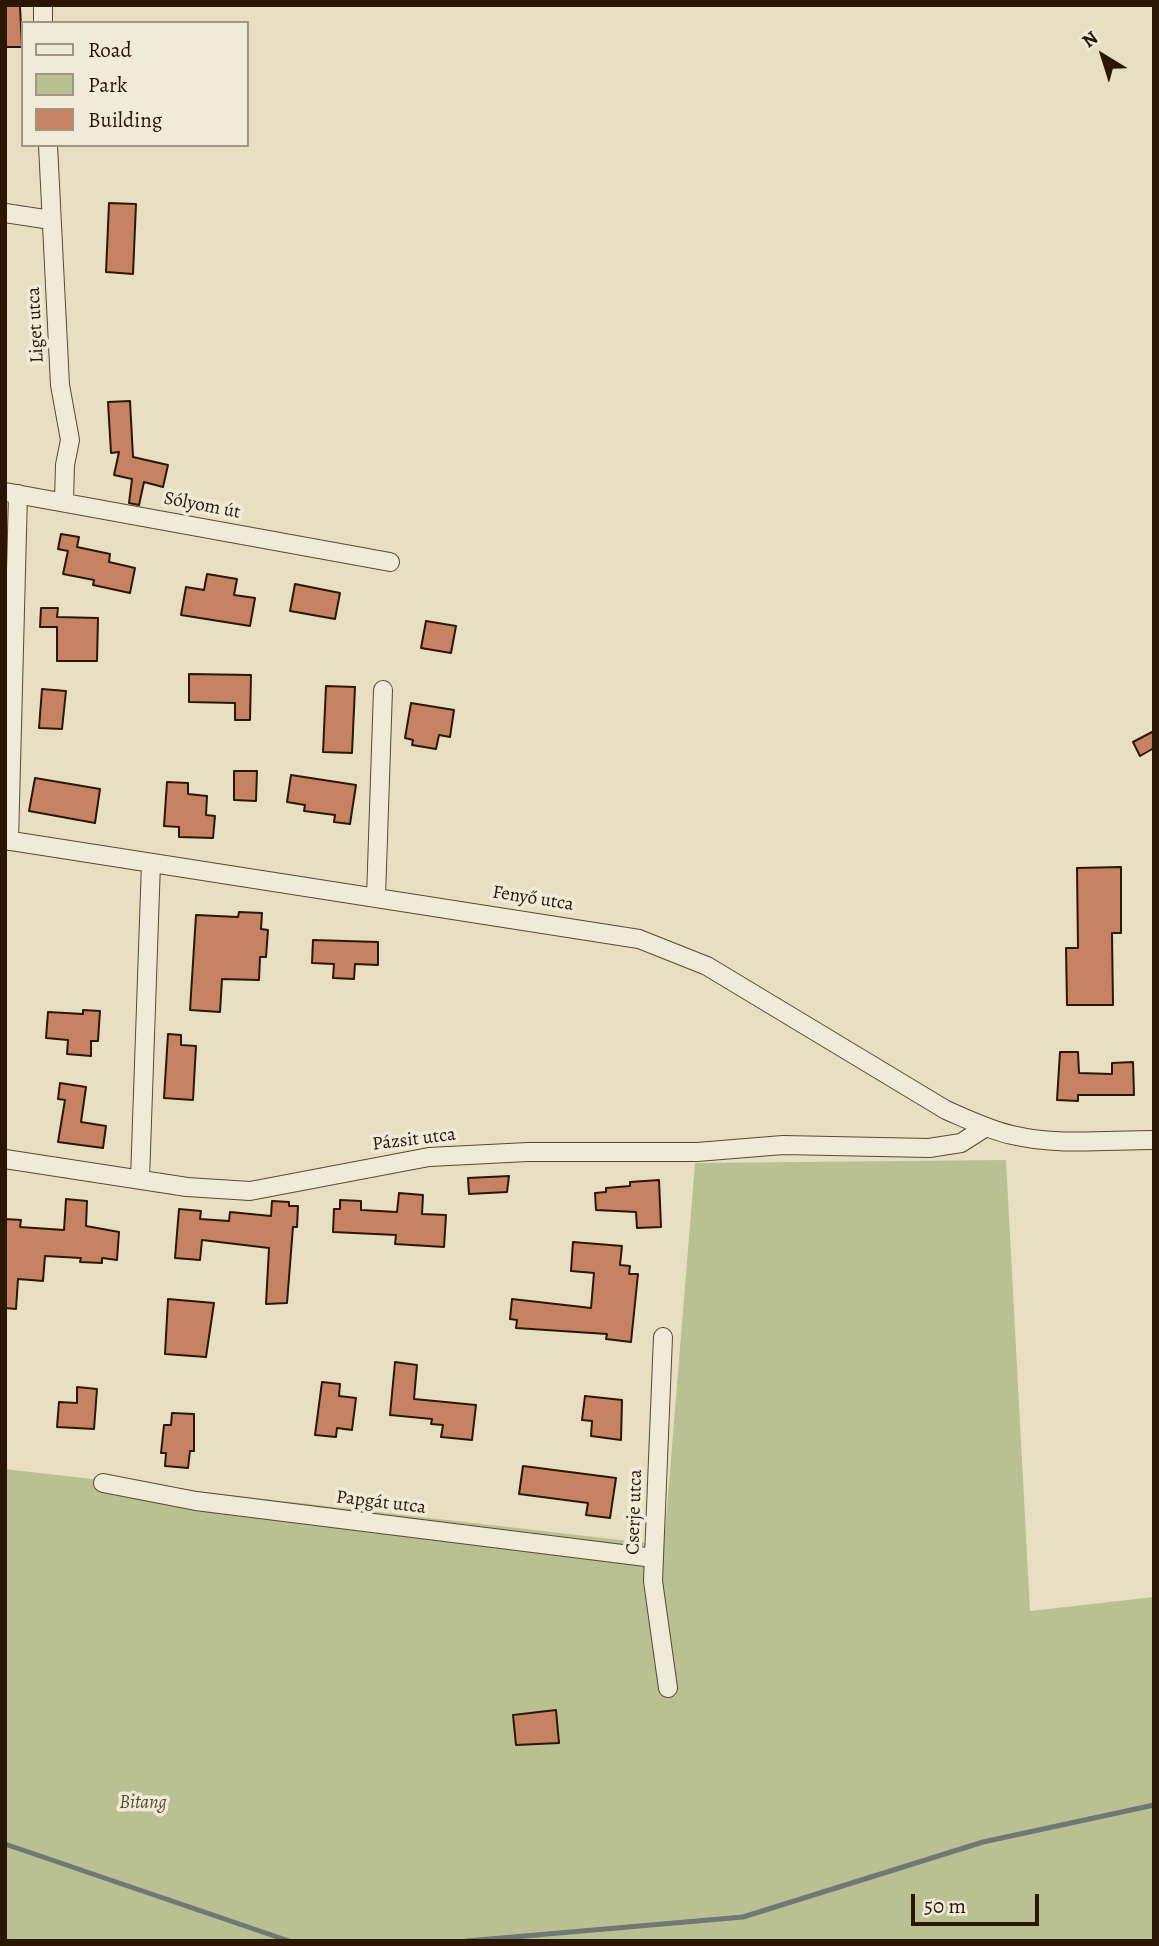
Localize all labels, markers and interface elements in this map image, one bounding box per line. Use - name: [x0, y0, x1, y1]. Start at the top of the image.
- legend: [21, 21, 248, 147]
- north arrow: [1068, 21, 1138, 91]
- text: N: [1077, 25, 1104, 54]
- text: Road: [88, 36, 132, 64]
- text: Park: [88, 71, 127, 99]
- text: Building: [88, 106, 162, 134]
- street label: Liget utca: [23, 286, 49, 364]
- street label: Sólyom út: [162, 487, 242, 525]
- street label: Fenyő utca: [491, 881, 575, 917]
- street label: Pázsit utca: [371, 1124, 457, 1156]
- street label: Cserje utca: [622, 1469, 648, 1555]
- street label: Papgát utca: [335, 1486, 427, 1520]
- park label: Bitang: [119, 1792, 167, 1814]
- scale bar: [914, 1880, 1042, 1924]
- text: 50 m: [924, 1892, 966, 1920]

